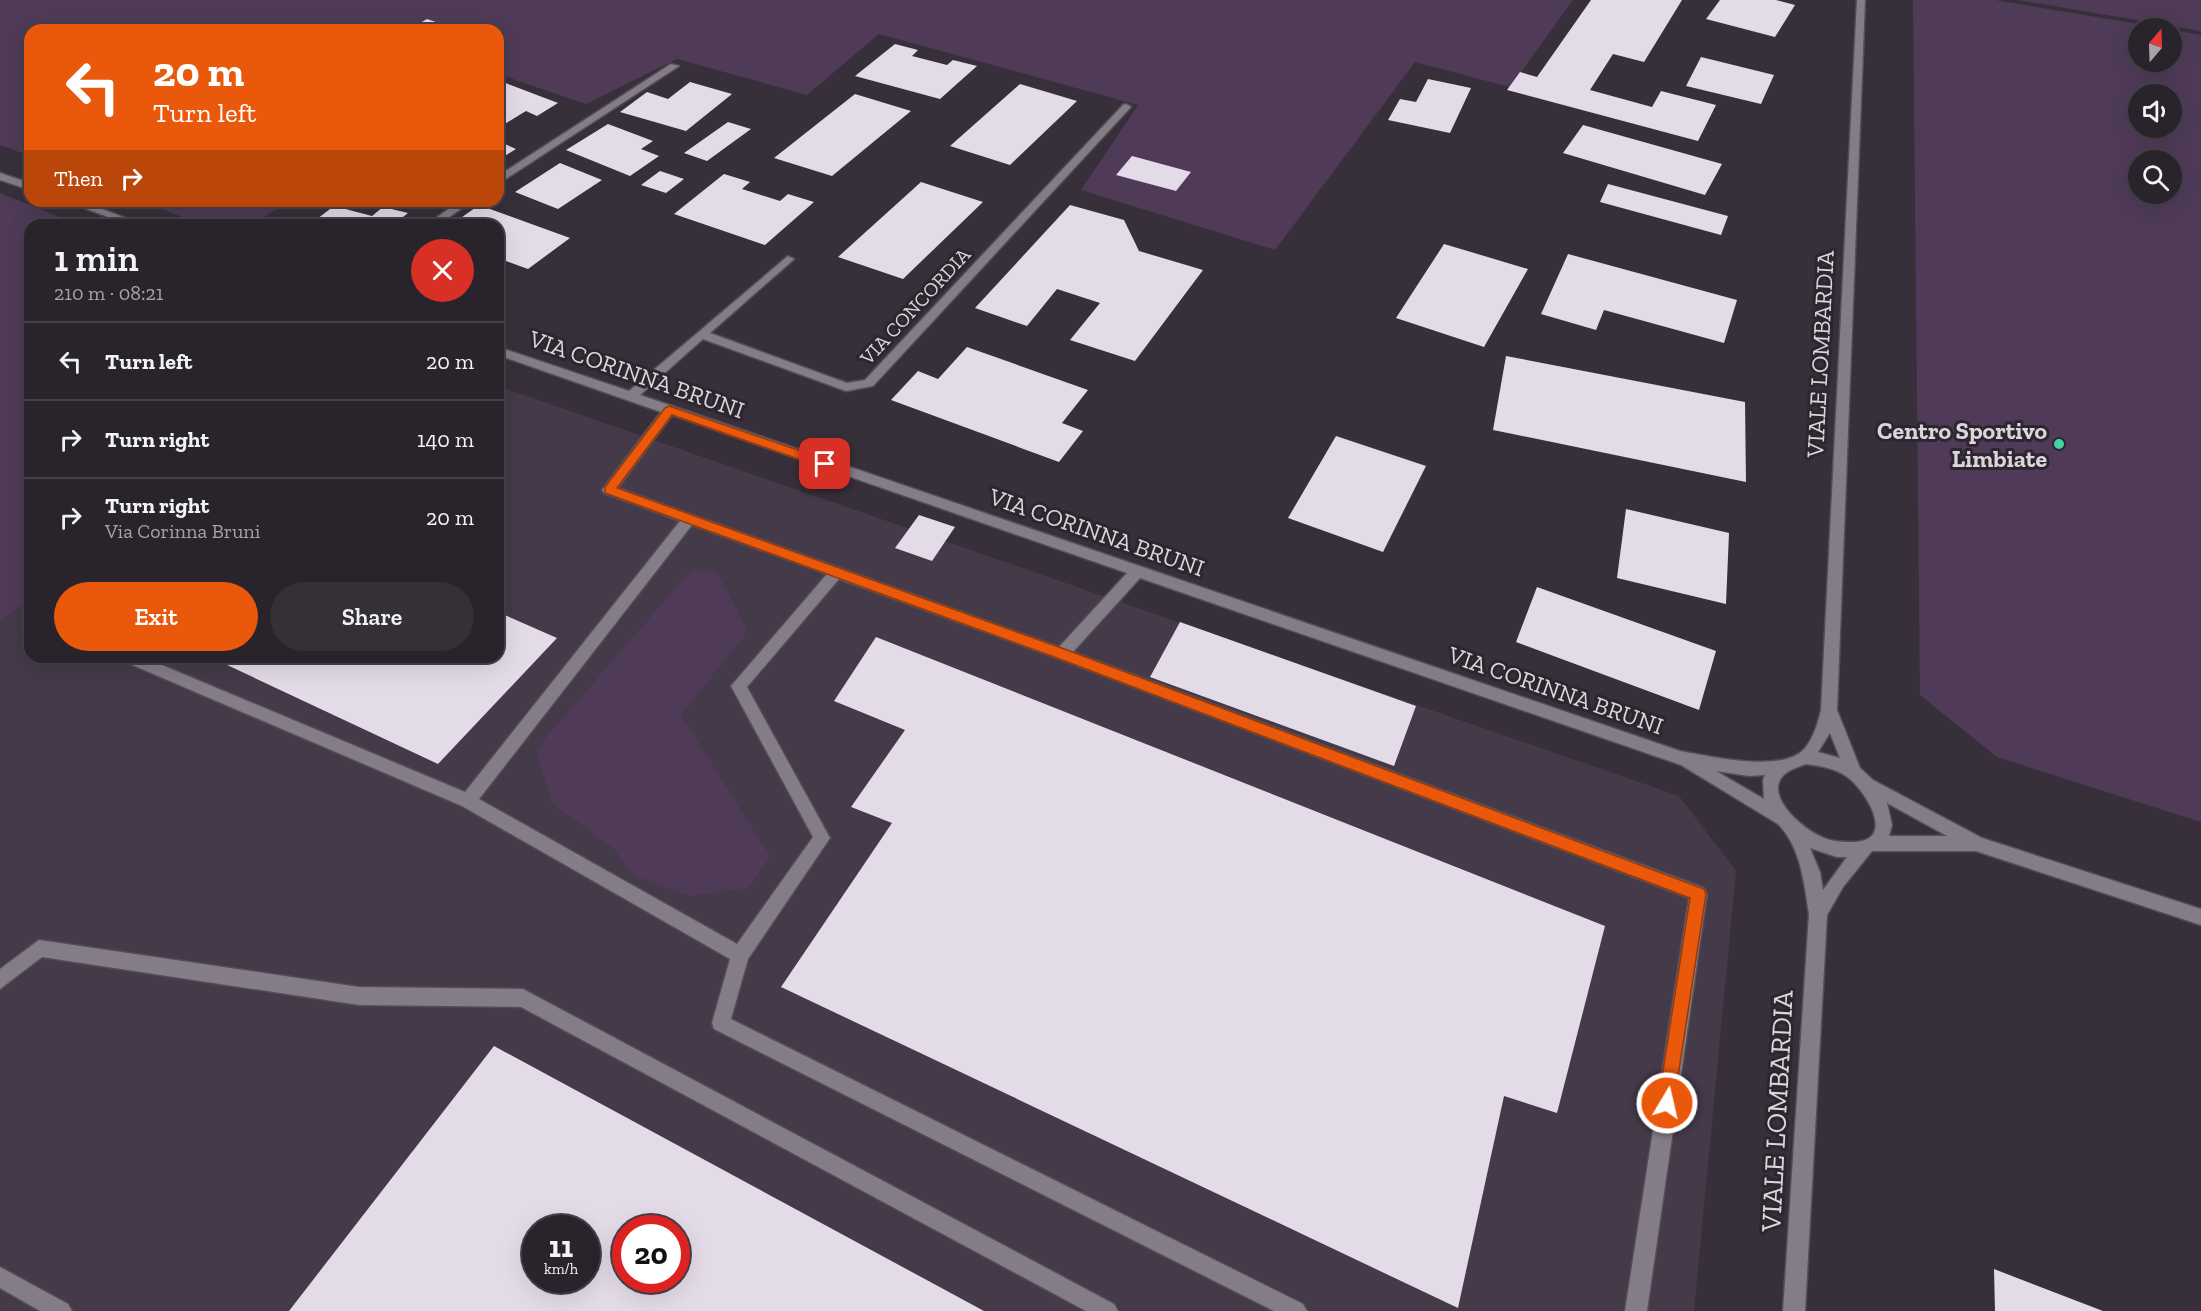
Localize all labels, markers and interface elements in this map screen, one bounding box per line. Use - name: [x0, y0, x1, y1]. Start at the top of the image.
- north arrow: [2128, 18, 2182, 72]
- map controls: [2128, 18, 2182, 204]
- text: 20 m: [153, 46, 244, 97]
- icon: left: [54, 48, 132, 126]
- button: sound: [2128, 84, 2182, 138]
- text: Turn left: [153, 97, 256, 129]
- button: search: [2128, 150, 2182, 204]
- icon: right: [115, 162, 148, 195]
- text: Then: [54, 165, 103, 192]
- text: 1 min: [54, 237, 139, 280]
- button: close: [411, 239, 474, 302]
- street label: VIA CONCORDIA: [854, 242, 976, 370]
- street label: VIALE LOMBARDIA: [1800, 249, 1840, 459]
- text: 210 m · 08:21: [54, 281, 164, 305]
- street label: VIA CORINNA BRUNI: [525, 323, 748, 424]
- icon: left: [54, 345, 87, 378]
- text: Turn left: [105, 348, 192, 375]
- text: 20 m: [426, 348, 474, 375]
- place label: Centro Sportivo Limbiate: [1877, 416, 2047, 473]
- icon: right: [54, 423, 87, 456]
- text: Turn right: [105, 426, 209, 453]
- text: 140 m: [417, 426, 474, 453]
- marker: Centro Sportivo Limbiate: [2052, 437, 2066, 451]
- pin: [799, 438, 850, 489]
- icon: arrive: [808, 447, 841, 480]
- street label: VIA CORINNA BRUNI: [985, 481, 1208, 582]
- text: Turn right: [105, 492, 209, 519]
- icon: right: [54, 501, 87, 534]
- text: 20 m: [426, 504, 474, 531]
- text: Via Corinna Bruni: [105, 519, 260, 543]
- button: Exit: [54, 582, 258, 651]
- button: Share: [270, 582, 474, 651]
- street label: VIA CORINNA BRUNI: [1444, 639, 1667, 740]
- street label: VIALE LOMBARDIA: [1754, 989, 1800, 1234]
- position arrow: [1635, 1071, 1699, 1135]
- speed limit sign: 20: [612, 1215, 690, 1293]
- text: 11: [549, 1229, 573, 1265]
- text: km/h: [544, 1260, 578, 1278]

